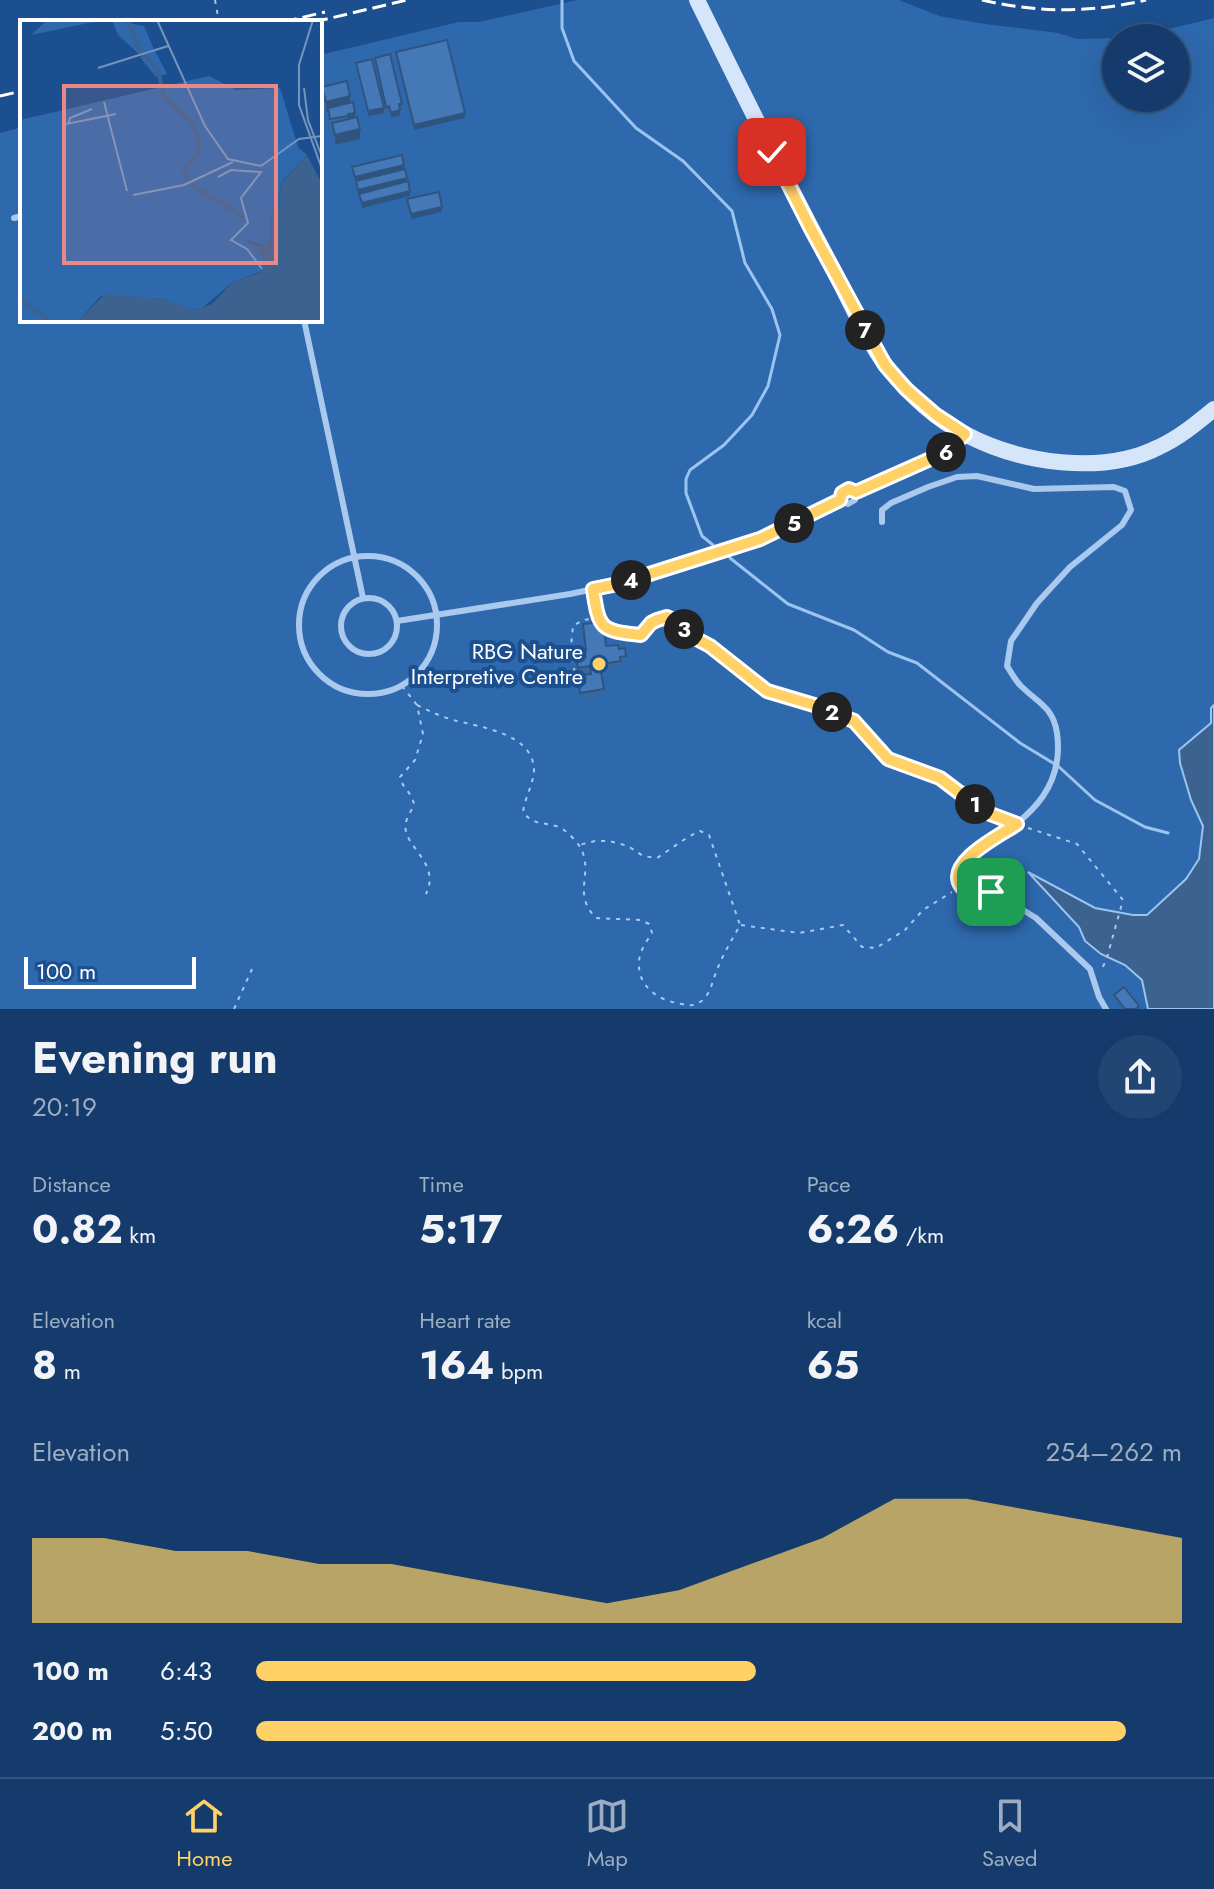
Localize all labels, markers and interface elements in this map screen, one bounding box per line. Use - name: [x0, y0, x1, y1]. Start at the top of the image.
- inset map: [20, 20, 322, 322]
- map controls: [1102, 24, 1190, 112]
- button: layers: [1102, 24, 1190, 112]
- pin: [738, 118, 806, 186]
- icon: check: [750, 130, 794, 174]
- pin: 7: [845, 310, 885, 350]
- text: 7: [858, 314, 872, 346]
- pin: 6: [926, 432, 966, 472]
- text: 6: [939, 436, 953, 468]
- pin: 5: [774, 503, 814, 543]
- text: 5: [787, 507, 801, 539]
- pin: 4: [611, 560, 651, 600]
- text: 4: [623, 564, 639, 596]
- pin: 3: [664, 609, 704, 649]
- text: 3: [677, 613, 691, 645]
- place label: RBG Nature Interpretive Centre: [411, 635, 583, 692]
- marker: RBG Nature Interpretive Centre: [590, 655, 608, 673]
- pin: 2: [812, 692, 852, 732]
- text: 2: [825, 696, 839, 728]
- pin: 1: [955, 784, 995, 824]
- text: 1: [969, 788, 981, 820]
- pin: [957, 858, 1025, 926]
- icon: arrive: [969, 870, 1013, 914]
- scale bar: [24, 953, 196, 989]
- text: 100 m: [36, 955, 96, 987]
- text: Evening run: [32, 1026, 278, 1090]
- button: share: [1098, 1035, 1182, 1119]
- text: 20:19: [32, 1088, 97, 1126]
- text: Distance: [32, 1168, 111, 1200]
- text: Time: [419, 1168, 464, 1200]
- text: Pace: [807, 1168, 850, 1200]
- text: 0.82: [32, 1200, 123, 1258]
- text: 5:17: [419, 1200, 503, 1258]
- text: 6:26: [807, 1200, 899, 1258]
- text: km: [123, 1219, 156, 1251]
- text: /km: [899, 1219, 944, 1251]
- text: Elevation: [32, 1304, 115, 1336]
- text: Heart rate: [419, 1304, 511, 1336]
- text: kcal: [807, 1304, 842, 1336]
- text: 8: [32, 1336, 57, 1394]
- text: 164: [419, 1336, 494, 1394]
- text: 65: [807, 1336, 859, 1394]
- text: m: [57, 1355, 81, 1387]
- text: bpm: [494, 1355, 543, 1387]
- text: Elevation: [32, 1433, 130, 1471]
- text: 254–262 m: [1045, 1433, 1182, 1471]
- text: 100 m: [32, 1652, 109, 1690]
- text: 6:43: [160, 1652, 212, 1690]
- text: 200 m: [32, 1712, 113, 1750]
- text: 5:50: [160, 1712, 213, 1750]
- tab: Home: [176, 1794, 233, 1874]
- tab: Map: [585, 1794, 629, 1874]
- tab: Saved: [982, 1794, 1038, 1874]

